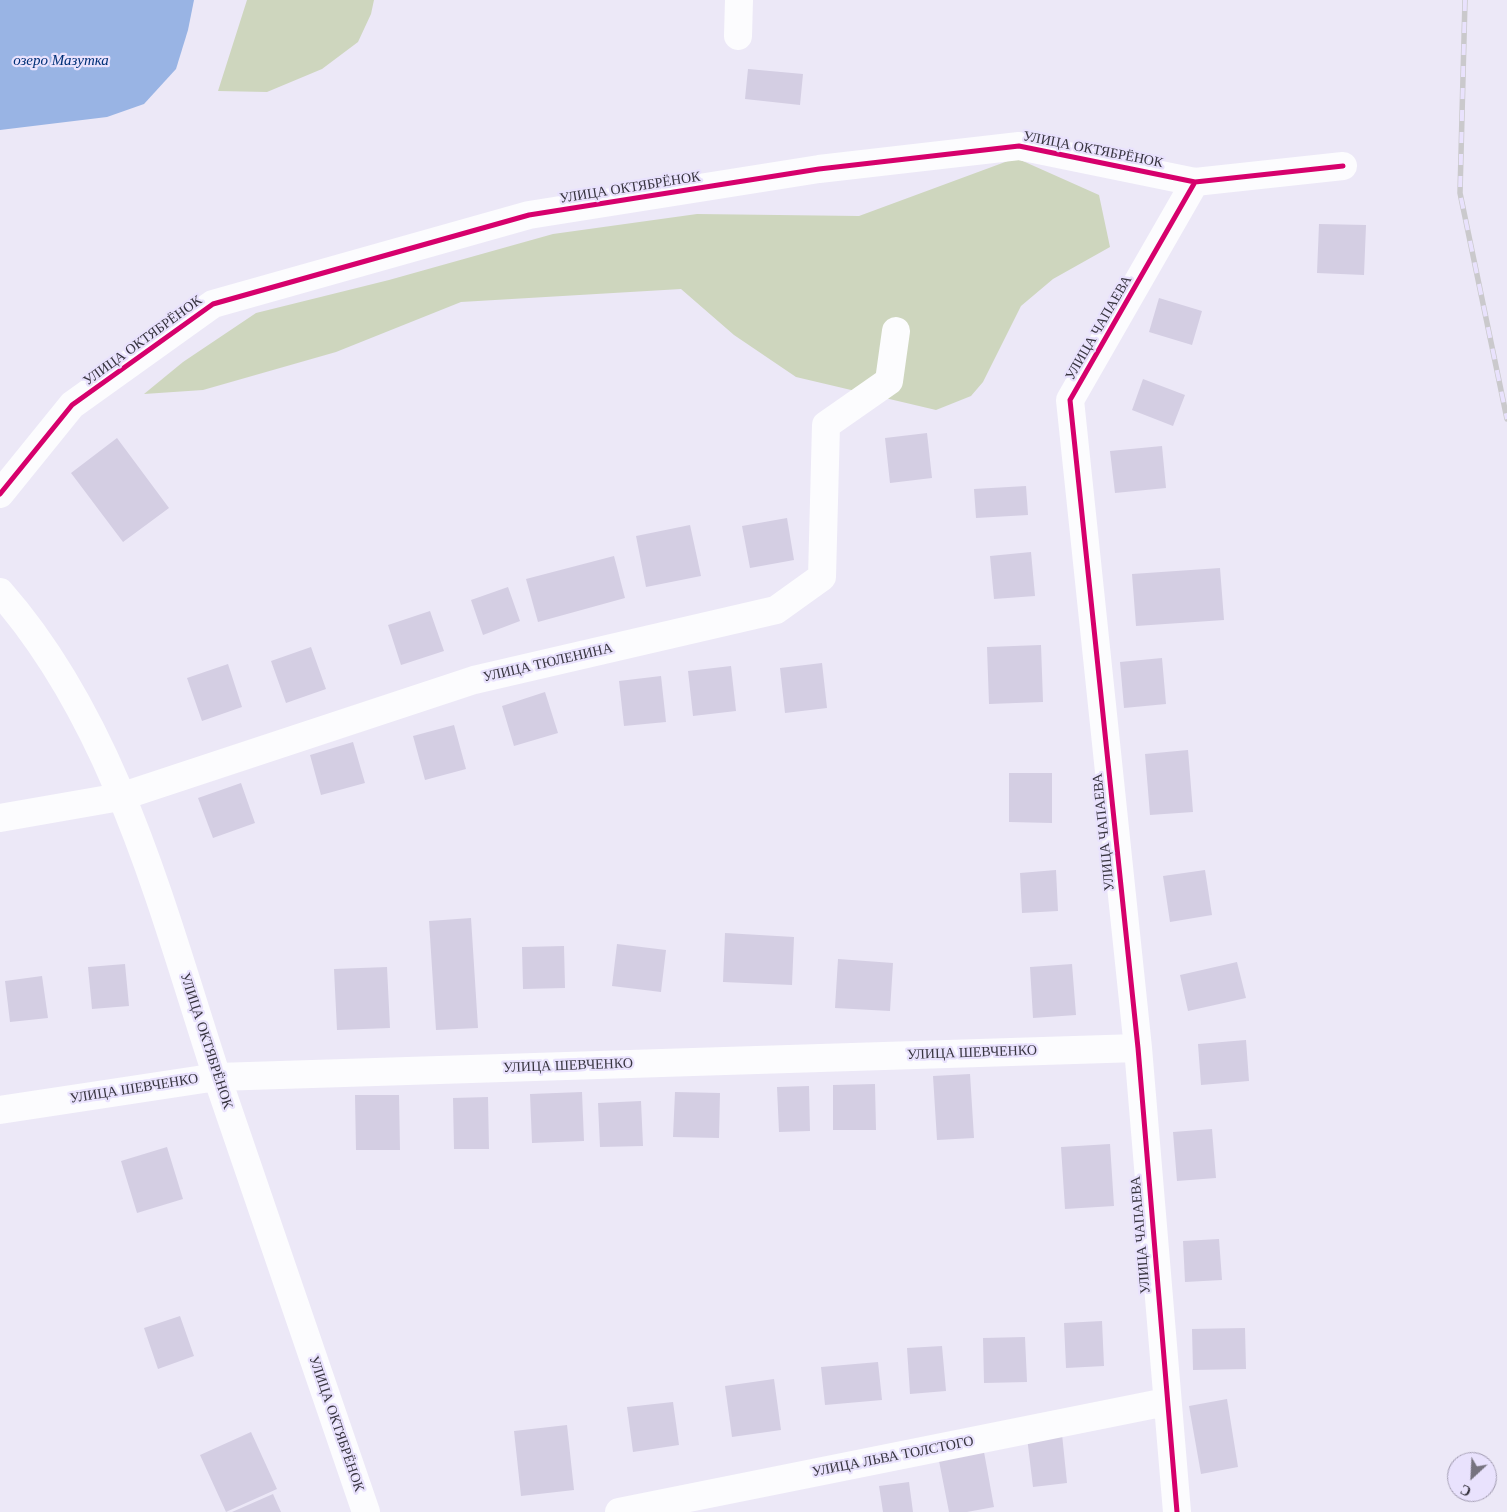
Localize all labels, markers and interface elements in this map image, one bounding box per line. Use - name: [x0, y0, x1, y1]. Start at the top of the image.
- water label: озеро Мазутка: [13, 52, 109, 70]
- street label: УЛИЦА ОКТЯБРЁНОК: [1022, 128, 1164, 172]
- street label: УЛИЦА ОКТЯБРЁНОК: [558, 169, 702, 207]
- street label: УЛИЦА ЧАПАЕВА: [1062, 273, 1136, 383]
- street label: УЛИЦА ОКТЯБРЁНОК: [80, 292, 206, 390]
- street label: УЛИЦА ТЮЛЕНИНА: [482, 640, 614, 686]
- street label: УЛИЦА ЧАПАЕВА: [1089, 772, 1119, 892]
- street label: УЛИЦА ОКТЯБРЁНОК: [176, 971, 236, 1111]
- street label: УЛИЦА ШЕВЧЕНКО: [907, 1042, 1037, 1064]
- street label: УЛИЦА ШЕВЧЕНКО: [503, 1055, 633, 1077]
- street label: УЛИЦА ШЕВЧЕНКО: [69, 1071, 199, 1107]
- street label: УЛИЦА ЧАПАЕВА: [1127, 1175, 1155, 1295]
- street label: УЛИЦА ОКТЯБРЁНОК: [305, 1354, 367, 1494]
- street label: УЛИЦА ЛЬВА ТОЛСТОГО: [811, 1433, 975, 1481]
- north arrow: [1447, 1452, 1497, 1502]
- text: С: [1458, 1481, 1474, 1499]

